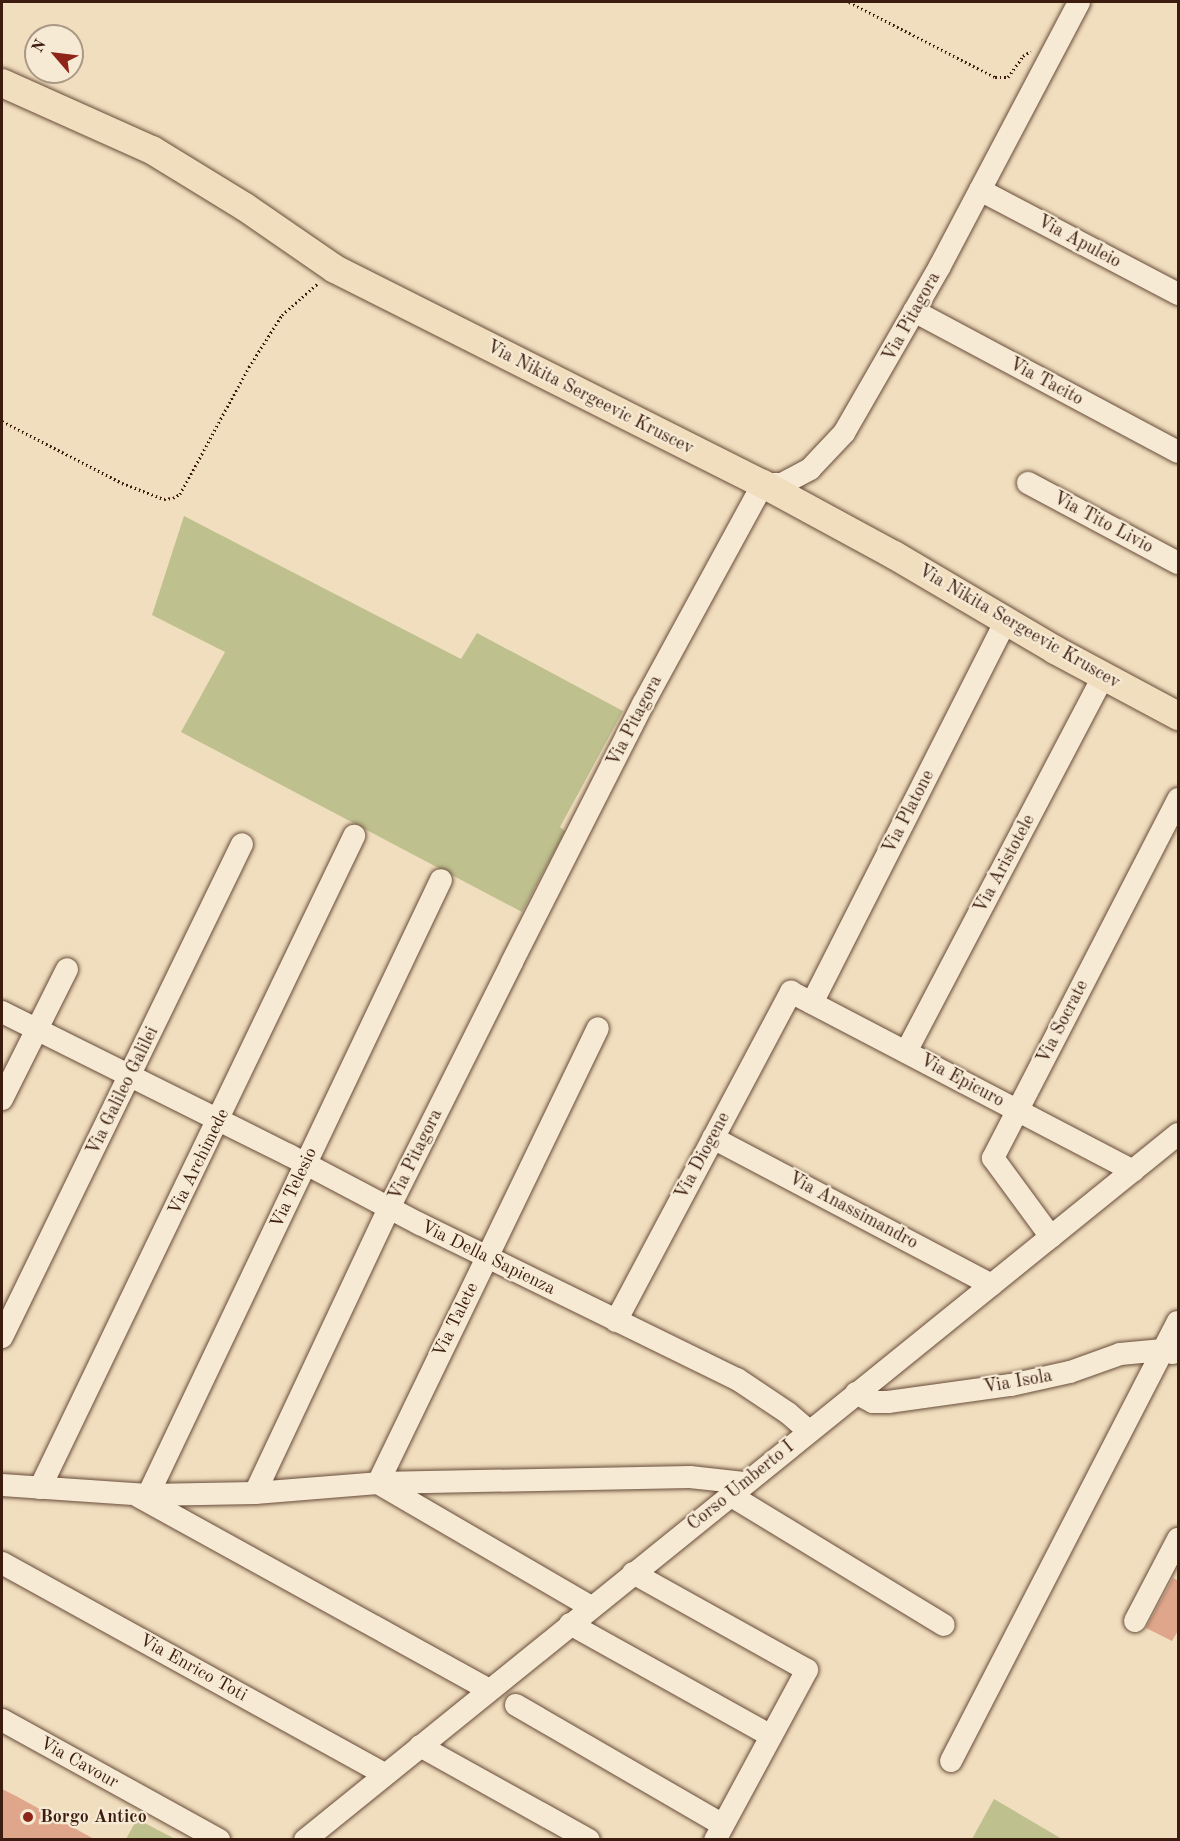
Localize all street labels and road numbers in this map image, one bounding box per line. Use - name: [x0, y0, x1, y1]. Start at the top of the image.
- street label: Via Apuleio: [1034, 211, 1124, 273]
- street label: Via Pitagora: [879, 268, 945, 366]
- street label: Via Nikita Sergeevic Kruscev: [483, 336, 697, 460]
- street label: Via Tacito: [1005, 354, 1087, 410]
- street label: Via Tito Livio: [1049, 488, 1157, 558]
- street label: Via Nikita Sergeevic Kruscev: [914, 560, 1124, 694]
- street label: Via Pitagora: [603, 672, 667, 770]
- street label: Via Platone: [879, 767, 939, 857]
- street label: Via Aristotele: [970, 811, 1040, 917]
- street label: Via Socrate: [1033, 977, 1093, 1067]
- street label: Via Galileo Galilei: [83, 1023, 163, 1159]
- street label: Via Epicuro: [916, 1050, 1008, 1112]
- street label: Via Archimede: [164, 1105, 234, 1219]
- street label: Via Pitagora: [385, 1106, 447, 1204]
- street label: Via Diogene: [671, 1109, 735, 1203]
- street label: Via Telesio: [266, 1144, 322, 1232]
- street label: Via Anassimandro: [785, 1168, 921, 1254]
- street label: Via Della Sapienza: [417, 1216, 559, 1300]
- street label: Via Talete: [429, 1279, 483, 1361]
- street label: Via Isola: [982, 1365, 1054, 1399]
- street label: Corso Umberto I: [683, 1436, 799, 1536]
- street label: Via Enrico Toti: [135, 1630, 251, 1706]
- street label: Via Cavour: [36, 1732, 122, 1794]

